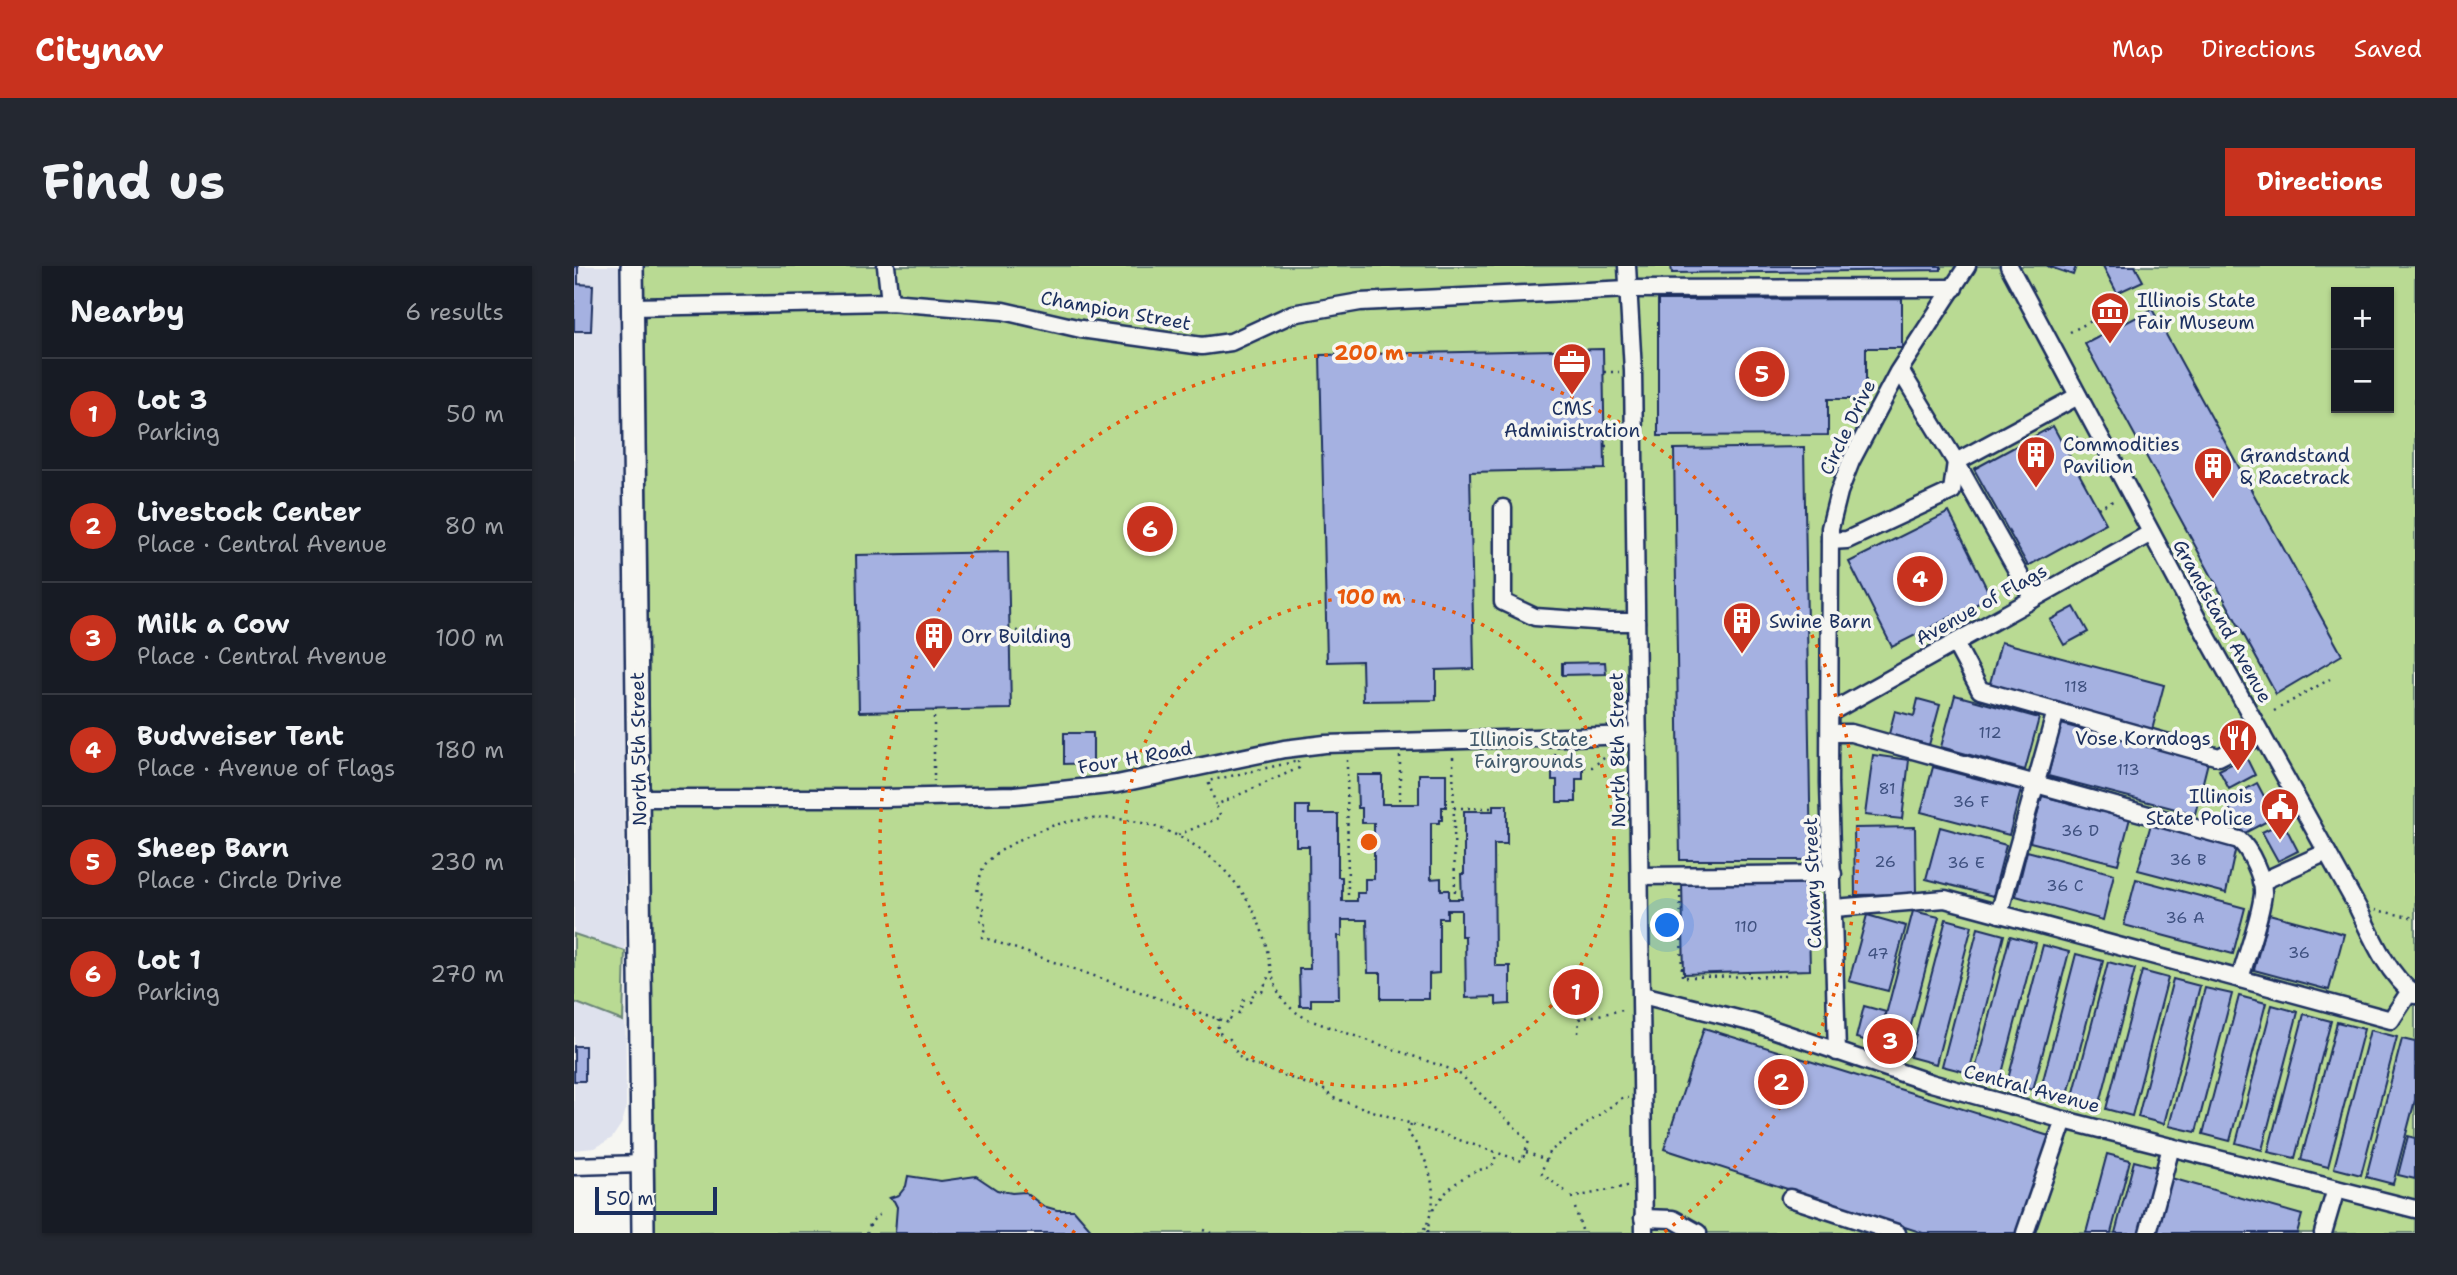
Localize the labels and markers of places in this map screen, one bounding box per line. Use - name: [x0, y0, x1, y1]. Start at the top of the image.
- place label: Illinois State Fair Museum: [2137, 288, 2256, 335]
- museum icon: Illinois State Fair Museum: [2089, 290, 2131, 345]
- office icon: CMS Administration: [1551, 341, 1593, 396]
- pin: 5: [1739, 348, 1785, 400]
- place label: CMS Administration: [1504, 396, 1640, 443]
- place label: Commodities Pavilion: [2063, 432, 2180, 479]
- building icon: Commodities Pavilion: [2015, 434, 2057, 489]
- place label: Grandstand & Racetrack: [2240, 443, 2350, 490]
- building icon: Grandstand & Racetrack: [2192, 445, 2234, 500]
- pin: 6: [1127, 503, 1173, 555]
- pin: 4: [1897, 553, 1943, 605]
- building icon: Swine Barn: [1721, 600, 1763, 655]
- place label: Swine Barn: [1769, 609, 1872, 634]
- building icon: Orr Building: [913, 615, 955, 670]
- place label: Orr Building: [961, 624, 1071, 649]
- restaurant icon: Vose Korndogs: [2217, 717, 2259, 772]
- place label: Vose Korndogs: [2075, 726, 2211, 751]
- place label: Illinois State Police: [2146, 784, 2253, 831]
- public building icon: Illinois State Police: [2259, 786, 2301, 841]
- centre of rings: [1357, 830, 1381, 854]
- pin: 1: [1553, 966, 1599, 1018]
- pin: 3: [1867, 1015, 1913, 1067]
- pin: 2: [1758, 1056, 1804, 1108]

